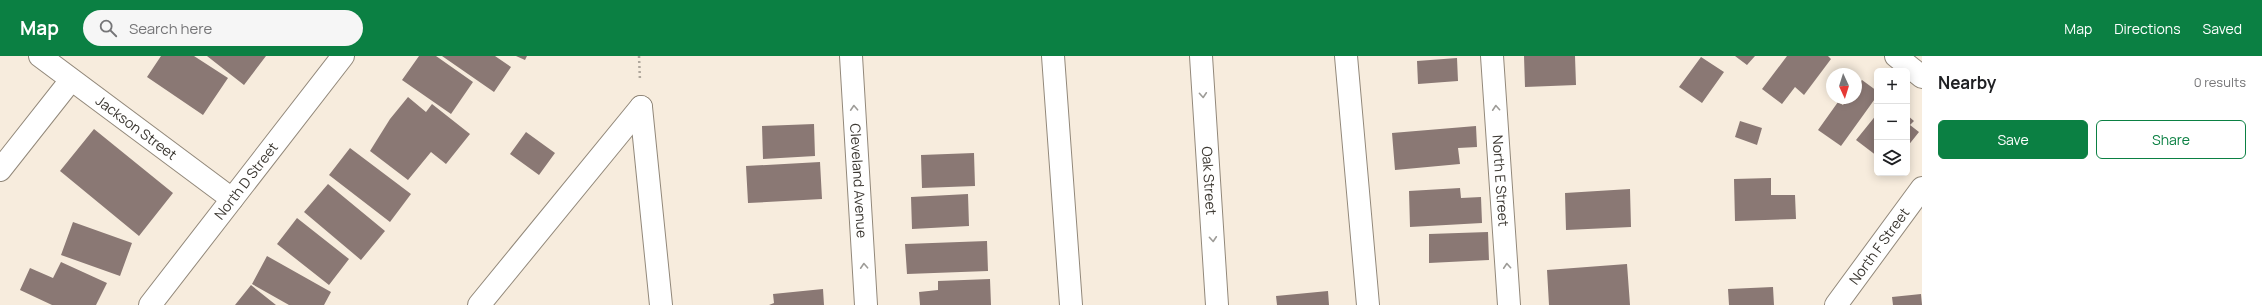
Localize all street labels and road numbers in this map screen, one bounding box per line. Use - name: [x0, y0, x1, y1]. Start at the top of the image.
- street label: Jackson Street: [92, 91, 181, 164]
- street label: Cleveland Avenue: [846, 123, 872, 239]
- street label: North E Street: [1488, 134, 1514, 227]
- street label: North D Street: [210, 138, 282, 223]
- street label: Oak Street: [1198, 146, 1221, 216]
- street label: North F Street: [1844, 203, 1914, 288]

